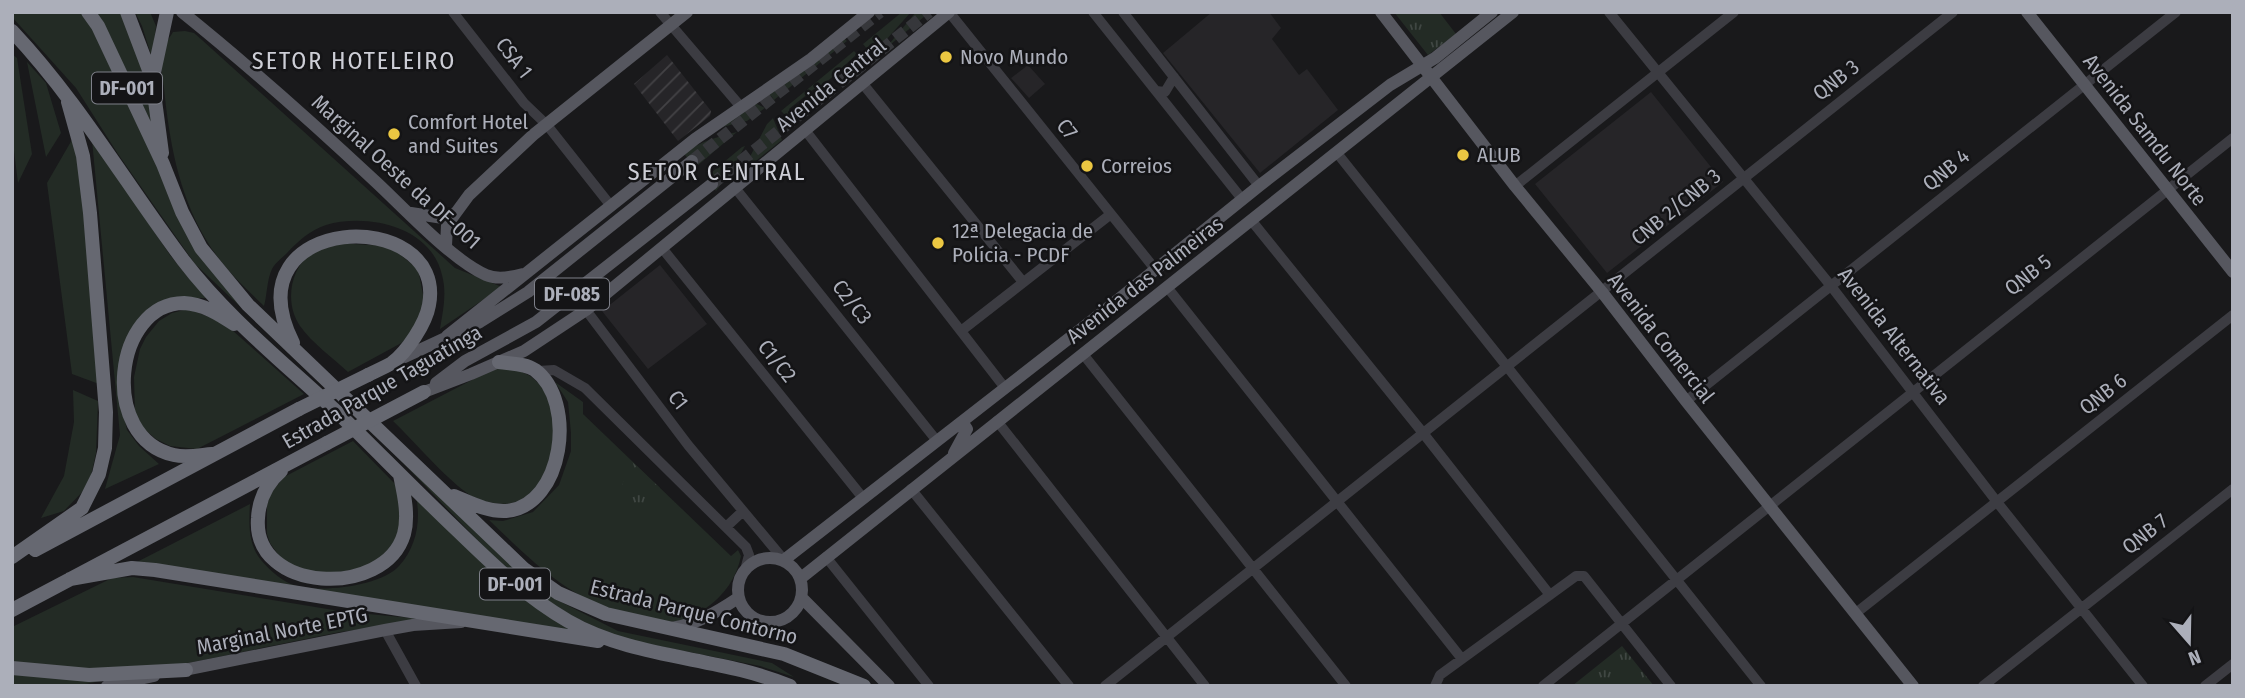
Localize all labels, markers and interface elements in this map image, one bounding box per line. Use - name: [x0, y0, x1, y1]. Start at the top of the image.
- street label: CSA 1: [490, 32, 538, 84]
- street label: Avenida Central: [771, 32, 892, 137]
- place label: Novo Mundo: [960, 44, 1068, 70]
- district label: SETOR HOTELEIRO: [252, 47, 456, 75]
- marker: Novo Mundo: [938, 49, 954, 65]
- street label: Avenida Samdu Norte: [2078, 49, 2212, 211]
- street label: QNB 3: [1808, 54, 1864, 106]
- road number: DF-001: [92, 72, 162, 104]
- street label: Marginal Oeste da DF-001: [306, 89, 486, 255]
- place label: Comfort Hotel and Suites: [408, 109, 529, 159]
- street label: C7: [1051, 113, 1083, 145]
- marker: Comfort Hotel and Suites: [386, 126, 402, 142]
- place label: ALUB: [1477, 142, 1521, 168]
- street label: QNB 4: [1917, 143, 1975, 197]
- marker: ALUB: [1455, 147, 1471, 163]
- place label: Correios: [1101, 153, 1172, 179]
- district label: SETOR CENTRAL: [628, 158, 806, 186]
- marker: Correios: [1079, 158, 1095, 174]
- street label: CNB 2/CNB 3: [1626, 163, 1726, 251]
- street label: Avenida das Palmeiras: [1061, 211, 1229, 349]
- place label: 12ª Delegacia de Polícia - PCDF: [952, 218, 1093, 268]
- marker: 12ª Delegacia de Polícia - PCDF: [930, 235, 946, 251]
- street label: QNB 5: [2000, 249, 2056, 301]
- street label: Avenida Alternativa: [1832, 262, 1956, 410]
- street label: Avenida Comercial: [1602, 268, 1720, 409]
- street label: C2/C3: [827, 274, 877, 330]
- road number: DF-085: [535, 278, 609, 310]
- street label: Estrada Parque Taguatinga: [278, 319, 486, 455]
- street label: C1/C2: [752, 335, 802, 387]
- street label: QNB 6: [2074, 368, 2132, 420]
- street label: C1: [662, 385, 694, 415]
- street label: QNB 7: [2117, 508, 2173, 560]
- road number: DF-001: [480, 568, 550, 600]
- street label: Estrada Parque Contorno: [588, 574, 800, 650]
- street label: Marginal Norte EPTG: [194, 602, 370, 660]
- north arrow: [2154, 607, 2224, 677]
- text: N: [2185, 645, 2204, 670]

